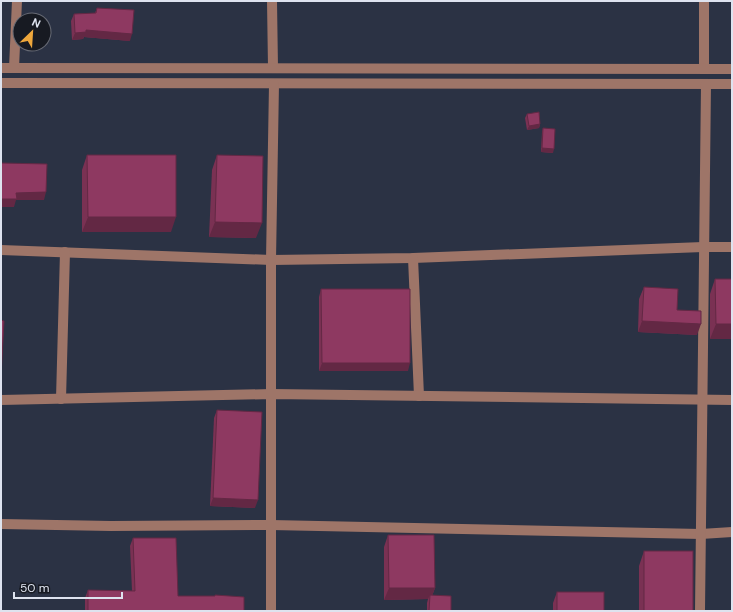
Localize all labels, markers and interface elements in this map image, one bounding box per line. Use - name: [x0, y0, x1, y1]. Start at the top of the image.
- north arrow: [12, 12, 52, 52]
- text: N: [30, 15, 43, 31]
- scale bar: [14, 574, 122, 600]
- text: 50 m: [20, 580, 49, 596]

